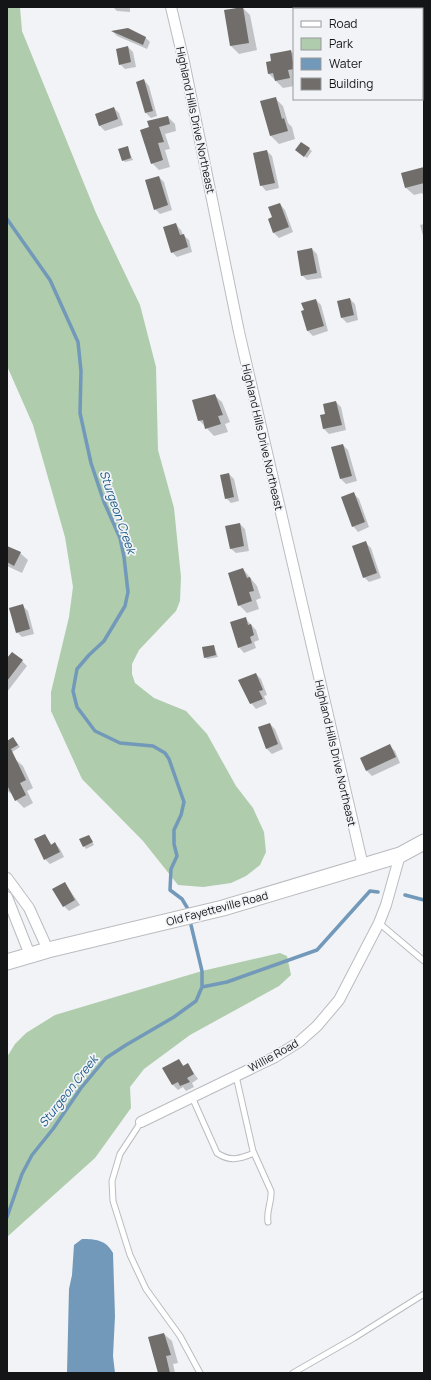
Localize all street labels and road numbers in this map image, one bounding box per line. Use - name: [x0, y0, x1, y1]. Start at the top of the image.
- street label: Highland Hills Drive Northeast: [173, 45, 219, 195]
- street label: Highland Hills Drive Northeast: [239, 362, 287, 512]
- street label: Highland Hills Drive Northeast: [312, 678, 360, 828]
- street label: Old Fayetteville Road: [164, 887, 270, 929]
- street label: Willie Road: [245, 1035, 301, 1075]

